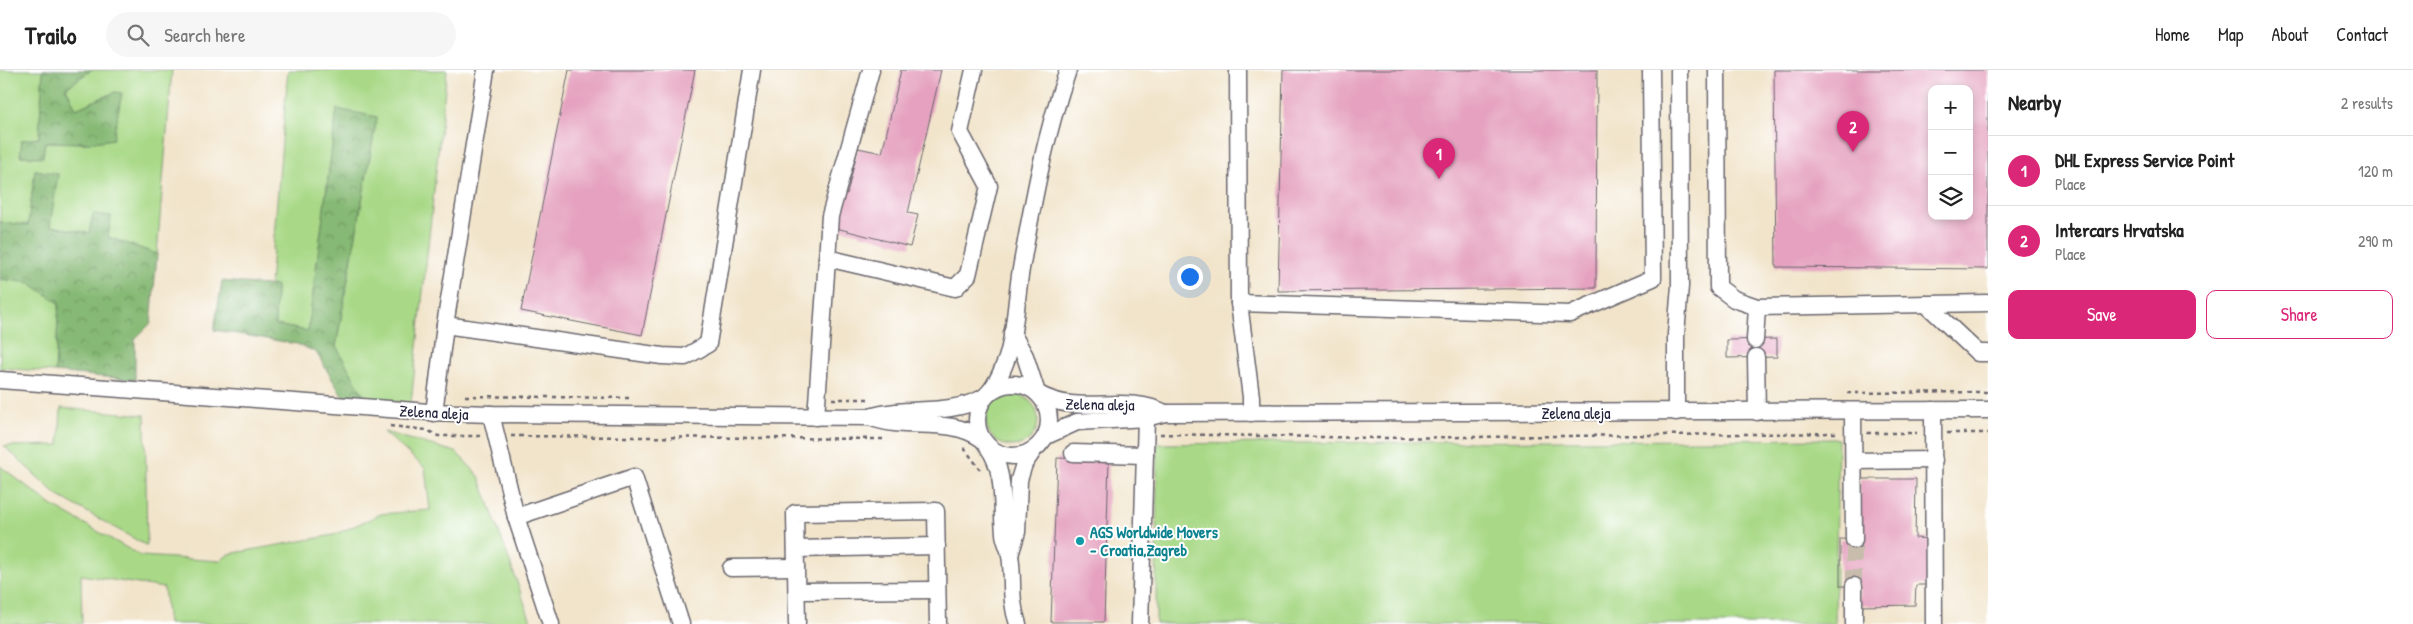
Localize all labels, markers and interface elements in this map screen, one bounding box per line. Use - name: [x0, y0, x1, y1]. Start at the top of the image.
- search box: [106, 12, 456, 57]
- text: Trailo: [25, 19, 76, 51]
- icon: search: [124, 21, 152, 49]
- text: Search here: [164, 22, 246, 48]
- text: Home: [2155, 22, 2190, 47]
- text: Map: [2218, 22, 2243, 47]
- text: About: [2271, 22, 2308, 47]
- text: Contact: [2336, 22, 2388, 47]
- map controls: [1928, 85, 1973, 220]
- button: +: [1928, 85, 1973, 130]
- text: Nearby: [2008, 88, 2061, 117]
- text: 2 results: [2341, 92, 2393, 114]
- pin: 2: [1837, 111, 1869, 152]
- button: −: [1928, 130, 1973, 175]
- pin: 1: [1423, 138, 1455, 179]
- text: DHL Express Service Point: [2055, 147, 2234, 173]
- text: 1: [2021, 160, 2027, 182]
- text: 120 m: [2358, 160, 2393, 182]
- text: Place: [2055, 173, 2086, 195]
- button: layers: [1928, 175, 1973, 220]
- text: Intercars Hrvatska: [2055, 217, 2184, 243]
- text: 2: [2020, 230, 2028, 252]
- text: 290 m: [2358, 230, 2393, 252]
- text: Place: [2055, 243, 2086, 265]
- your location: [1177, 264, 1203, 290]
- button: Save: [2008, 290, 2196, 339]
- button: Share: [2206, 290, 2393, 339]
- street label: Zelena aleja: [1065, 392, 1135, 416]
- street label: Zelena aleja: [399, 399, 469, 425]
- street label: Zelena aleja: [1541, 402, 1611, 424]
- place label: AGS Worldwide Movers - Croatia,Zagreb: [1090, 521, 1219, 562]
- marker: AGS Worldwide Movers - Croatia,Zagreb: [1074, 535, 1086, 547]

